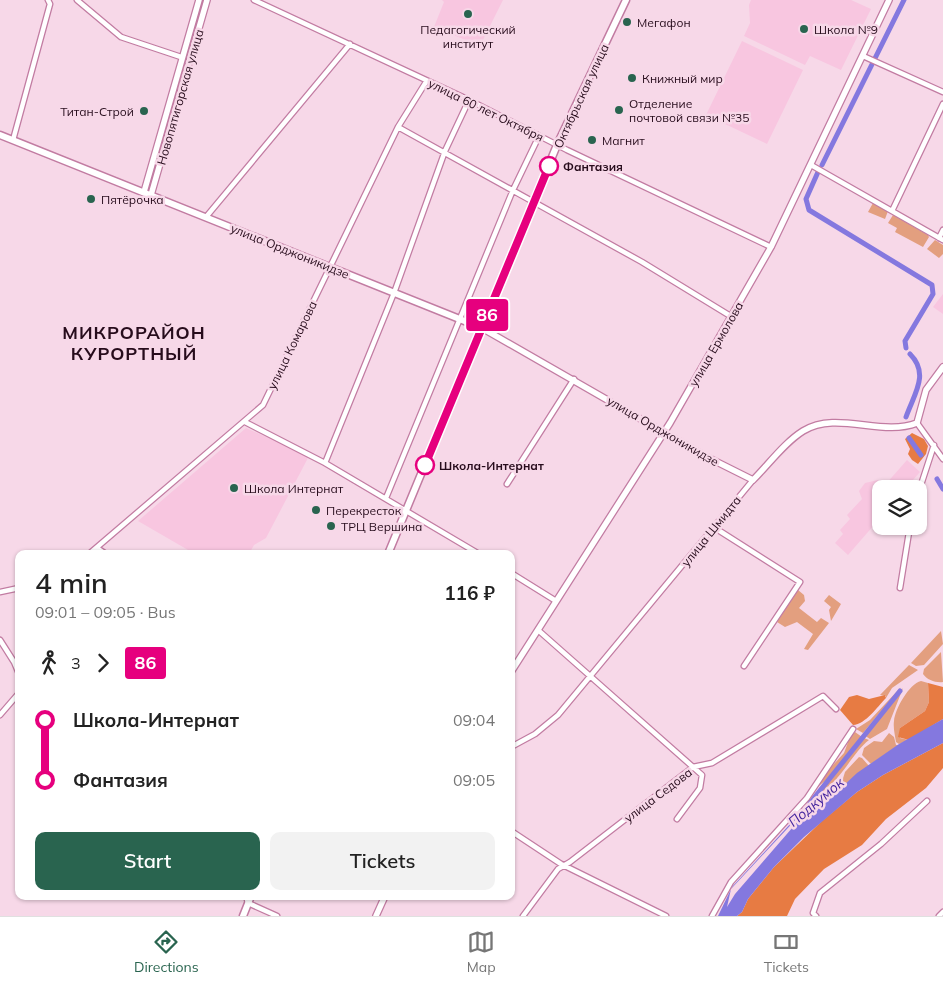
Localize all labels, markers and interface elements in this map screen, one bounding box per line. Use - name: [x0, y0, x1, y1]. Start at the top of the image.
- marker: Педагогический институт: [462, 8, 474, 20]
- place label: Мегафон: [637, 15, 691, 30]
- marker: Мегафон: [621, 16, 633, 28]
- place label: Педагогический институт: [420, 22, 516, 51]
- place label: Школа №9: [814, 22, 878, 37]
- marker: Школа №9: [798, 23, 810, 35]
- street label: Новопятигорская улица: [153, 27, 207, 167]
- street label: Октябрьская улица: [550, 42, 612, 150]
- place label: Книжный мир: [642, 71, 723, 86]
- marker: Книжный мир: [626, 72, 638, 84]
- street label: улица 60 лет Октября: [426, 76, 546, 144]
- place label: Отделение почтовой связи №35: [629, 96, 749, 125]
- place label: Титан-Строй: [60, 104, 134, 119]
- marker: Отделение почтовой связи №35: [613, 104, 625, 116]
- marker: Титан-Строй: [138, 105, 150, 117]
- place label: Магнит: [602, 133, 645, 148]
- marker: Магнит: [586, 134, 598, 146]
- marker: Фантазия: [539, 156, 559, 176]
- place label: Фантазия: [563, 159, 623, 174]
- place label: Пятёрочка: [101, 192, 164, 207]
- marker: Пятёрочка: [85, 193, 97, 205]
- street label: улица Орджоникидзе: [228, 220, 352, 282]
- street label: улица Комарова: [264, 298, 320, 392]
- line badge: 86: [464, 299, 510, 331]
- street label: улица Ермолова: [686, 299, 746, 389]
- text: 86: [476, 303, 498, 326]
- district label: МИКРОРАЙОН КУРОРТНЫЙ: [62, 321, 206, 365]
- street label: улица Орджоникидзе: [604, 393, 722, 469]
- marker: Школа-Интернат: [415, 455, 435, 475]
- place label: Школа-Интернат: [439, 458, 544, 473]
- map controls: [872, 480, 927, 535]
- button: layers: [872, 480, 927, 535]
- place label: Школа Интернат: [244, 481, 344, 496]
- marker: Школа Интернат: [228, 482, 240, 494]
- street label: улица Шмидта: [678, 493, 744, 569]
- place label: Перекресток: [326, 503, 402, 518]
- marker: Перекресток: [310, 504, 322, 516]
- place label: ТРЦ Вершина: [341, 519, 422, 534]
- marker: ТРЦ Вершина: [325, 520, 337, 532]
- text: 4 min: [35, 565, 108, 600]
- text: 116 ₽: [444, 581, 495, 605]
- text: 09:01 – 09:05 · Bus: [35, 602, 176, 622]
- icon: walk: [35, 649, 63, 677]
- icon: forward: [89, 649, 117, 677]
- text: 86: [135, 651, 156, 674]
- text: 3: [71, 653, 81, 673]
- text: Школа-Интернат: [73, 708, 239, 732]
- text: 09:04: [453, 710, 495, 730]
- street label: улица Седова: [621, 765, 695, 825]
- text: Фантазия: [73, 768, 168, 792]
- text: 09:05: [453, 770, 495, 790]
- water label: Подкумок: [784, 773, 848, 831]
- button: Start: [35, 832, 260, 890]
- button: Tickets: [270, 832, 495, 890]
- tab: Directions: [134, 928, 199, 976]
- tab: Map: [467, 928, 496, 976]
- tab: Tickets: [764, 928, 809, 976]

